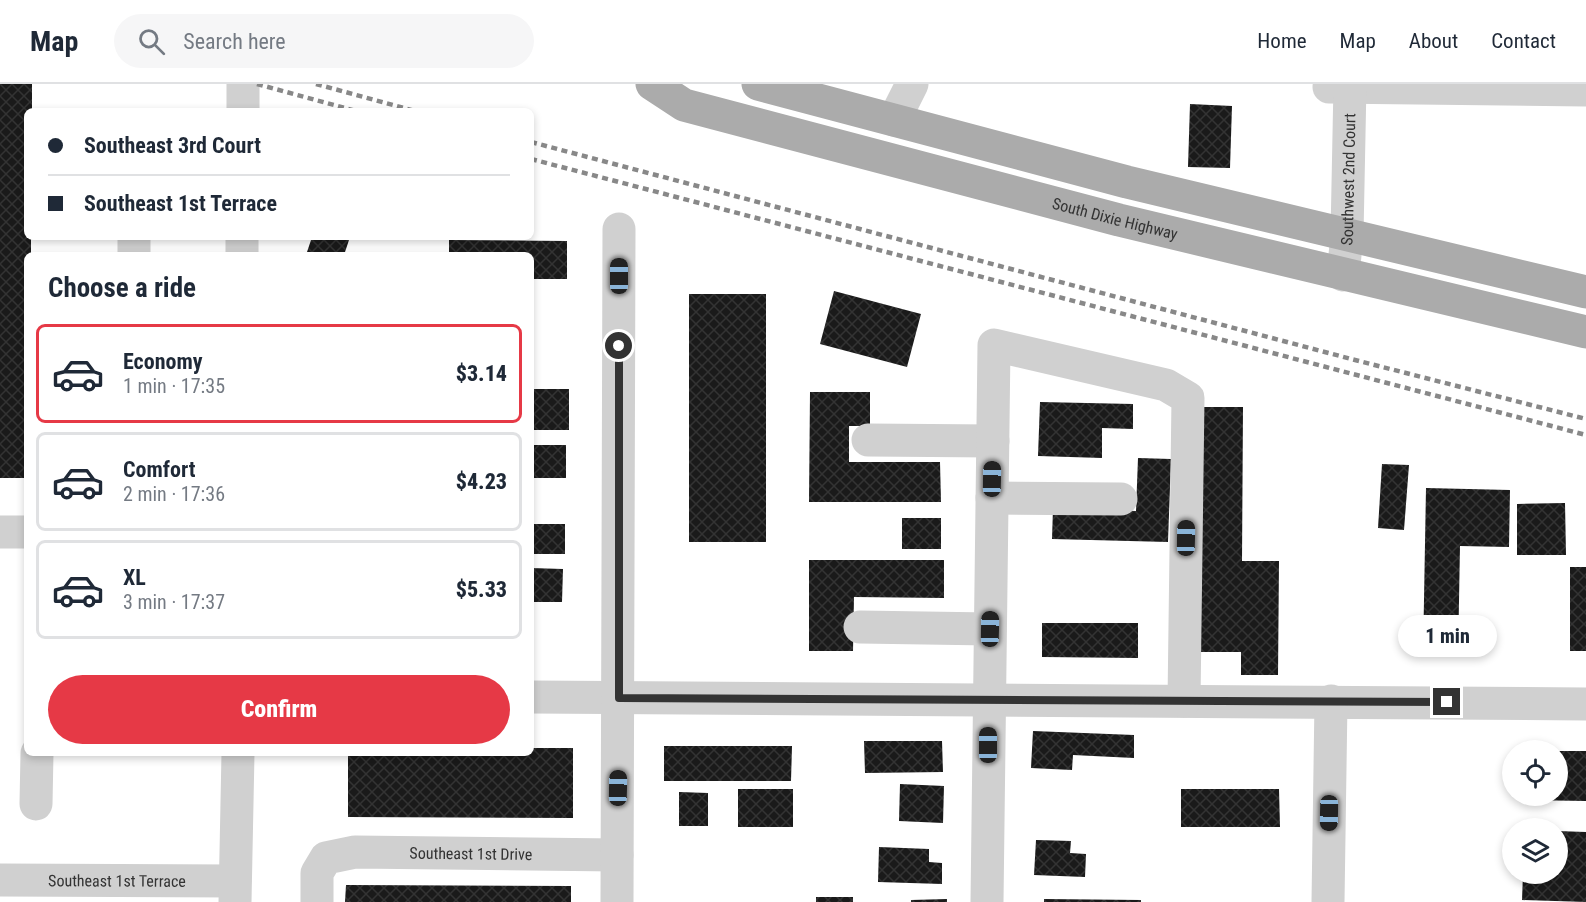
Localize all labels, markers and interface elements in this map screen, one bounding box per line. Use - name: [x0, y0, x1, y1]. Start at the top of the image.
- search box: [114, 14, 534, 68]
- text: Map: [30, 25, 78, 58]
- icon: search: [135, 25, 168, 58]
- text: Search here: [183, 29, 286, 54]
- text: Home: [1257, 29, 1307, 53]
- text: Map: [1340, 29, 1376, 53]
- text: About: [1409, 29, 1458, 53]
- text: Contact: [1491, 29, 1556, 53]
- street label: Southwest 2nd Court: [1337, 113, 1359, 246]
- text: Southeast 3rd Court: [84, 133, 261, 158]
- text: Southeast 1st Terrace: [84, 191, 277, 216]
- street label: South Dixie Highway: [1050, 194, 1180, 244]
- car: [610, 258, 628, 294]
- text: Choose a ride: [48, 272, 196, 304]
- route start: [605, 332, 632, 359]
- icon: car: [51, 347, 105, 401]
- text: Economy: [123, 349, 203, 374]
- text: $3.14: [456, 361, 507, 386]
- text: 1 min · 17:35: [123, 374, 225, 398]
- icon: car: [51, 455, 105, 509]
- text: Comfort: [123, 457, 196, 482]
- car: [983, 461, 1001, 497]
- text: $4.23: [456, 469, 507, 494]
- text: 2 min · 17:36: [123, 482, 225, 506]
- car: [1177, 520, 1195, 556]
- icon: car: [51, 563, 105, 617]
- text: XL: [123, 565, 146, 590]
- text: $5.33: [456, 577, 507, 602]
- text: 3 min · 17:37: [123, 590, 225, 614]
- car: [981, 611, 999, 647]
- callout: 1 min: [1398, 615, 1496, 657]
- text: 1 min: [1425, 624, 1470, 648]
- button: Confirm: [48, 675, 510, 744]
- route end: [1433, 688, 1460, 715]
- car: [979, 727, 997, 763]
- map controls: [1502, 740, 1568, 884]
- button: locate: [1502, 740, 1568, 806]
- car: [609, 770, 627, 806]
- car: [1320, 795, 1338, 831]
- button: layers: [1502, 818, 1568, 884]
- street label: Southeast 1st Drive: [409, 844, 532, 864]
- street label: Southeast 1st Terrace: [48, 871, 186, 891]

